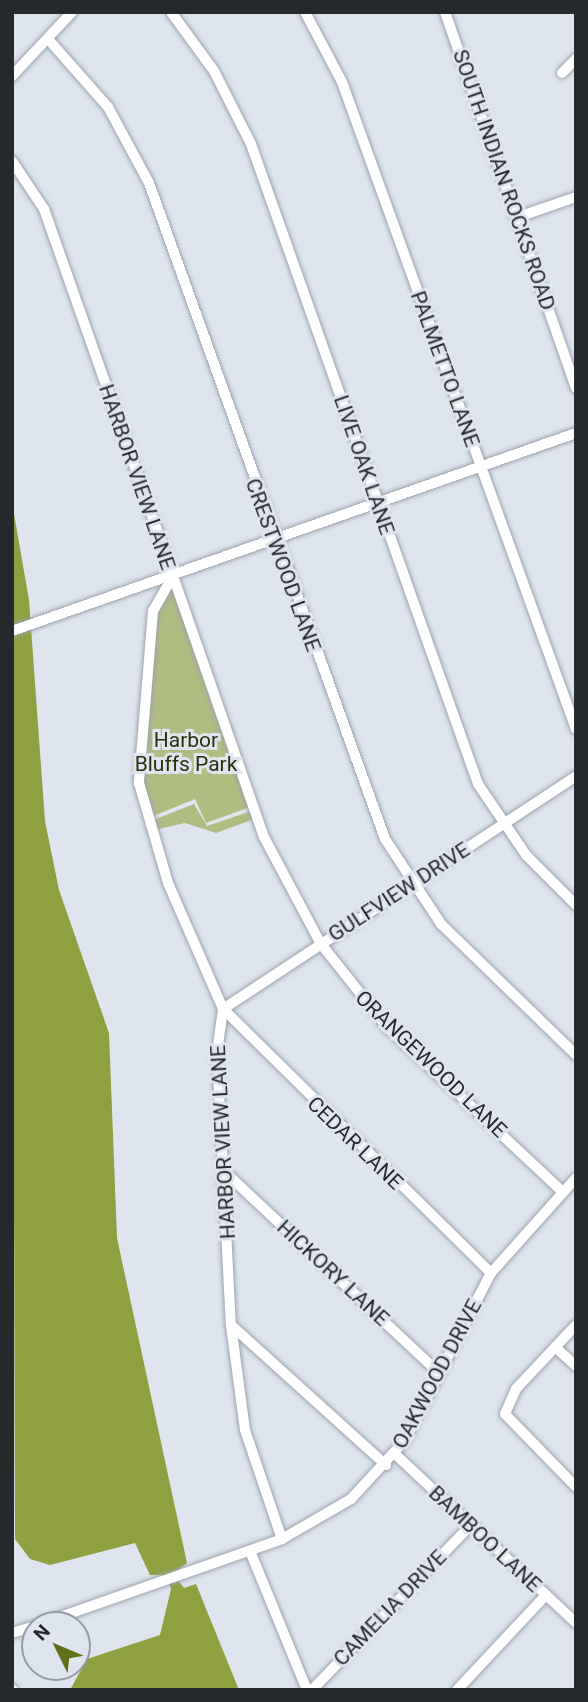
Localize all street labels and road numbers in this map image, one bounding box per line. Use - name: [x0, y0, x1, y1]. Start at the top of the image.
- street label: SOUTH INDIAN ROCKS ROAD: [447, 46, 561, 314]
- street label: PALMETTO LANE: [405, 288, 485, 450]
- street label: HARBOR VIEW LANE: [93, 381, 181, 573]
- street label: LIVE OAK LANE: [328, 392, 400, 538]
- street label: CRESTWOOD LANE: [240, 475, 326, 655]
- street label: GULFVIEW DRIVE: [324, 837, 474, 947]
- street label: ORANGEWOOD LANE: [350, 985, 512, 1143]
- street label: HARBOR VIEW LANE: [205, 1044, 241, 1240]
- street label: CEDAR LANE: [302, 1091, 408, 1195]
- street label: HICKORY LANE: [272, 1215, 394, 1331]
- street label: OAKWOOD DRIVE: [387, 1295, 487, 1453]
- street label: BAMBOO LANE: [424, 1481, 546, 1597]
- street label: CAMELIA DRIVE: [328, 1545, 452, 1671]

